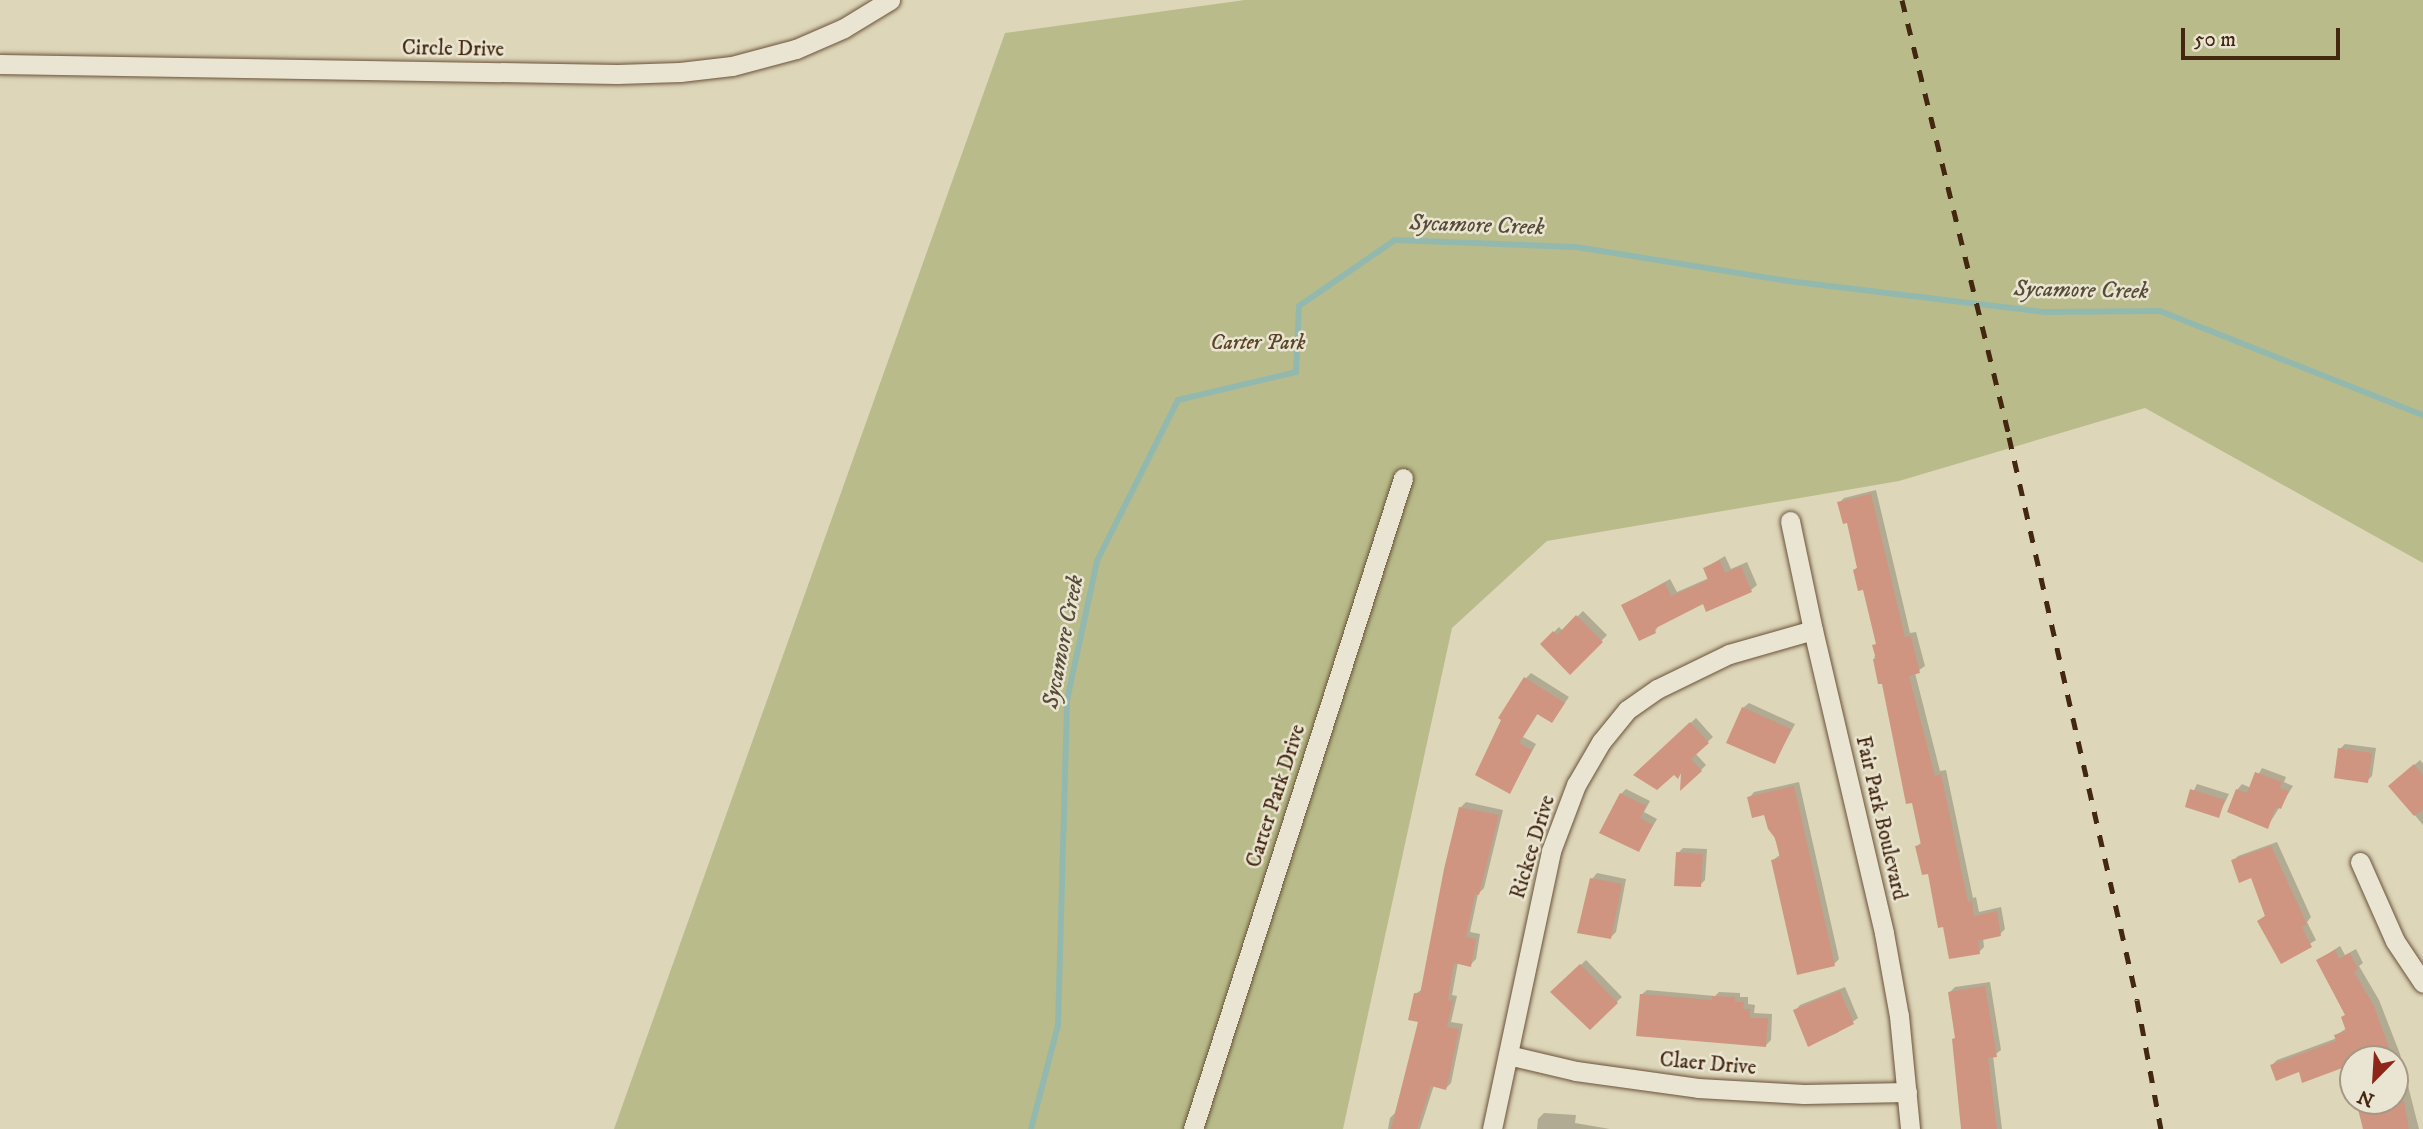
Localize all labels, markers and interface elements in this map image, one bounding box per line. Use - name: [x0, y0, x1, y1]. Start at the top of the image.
- scale bar: [2185, 14, 2344, 58]
- text: 50 m: [2194, 27, 2236, 53]
- street label: Circle Drive: [402, 36, 504, 62]
- water label: Sycamore Creek: [1409, 210, 1545, 242]
- water label: Sycamore Creek: [2013, 276, 2149, 306]
- park label: Carter Park: [1210, 330, 1306, 356]
- water label: Sycamore Creek: [1038, 573, 1090, 711]
- street label: Carter Park Drive: [1241, 721, 1311, 871]
- street label: Fair Park Boulevard: [1850, 734, 1912, 902]
- street label: Rickee Drive: [1505, 792, 1561, 902]
- north arrow: [2339, 1045, 2409, 1115]
- street label: Claer Drive: [1659, 1047, 1757, 1081]
- text: N: [2354, 1084, 2378, 1111]

